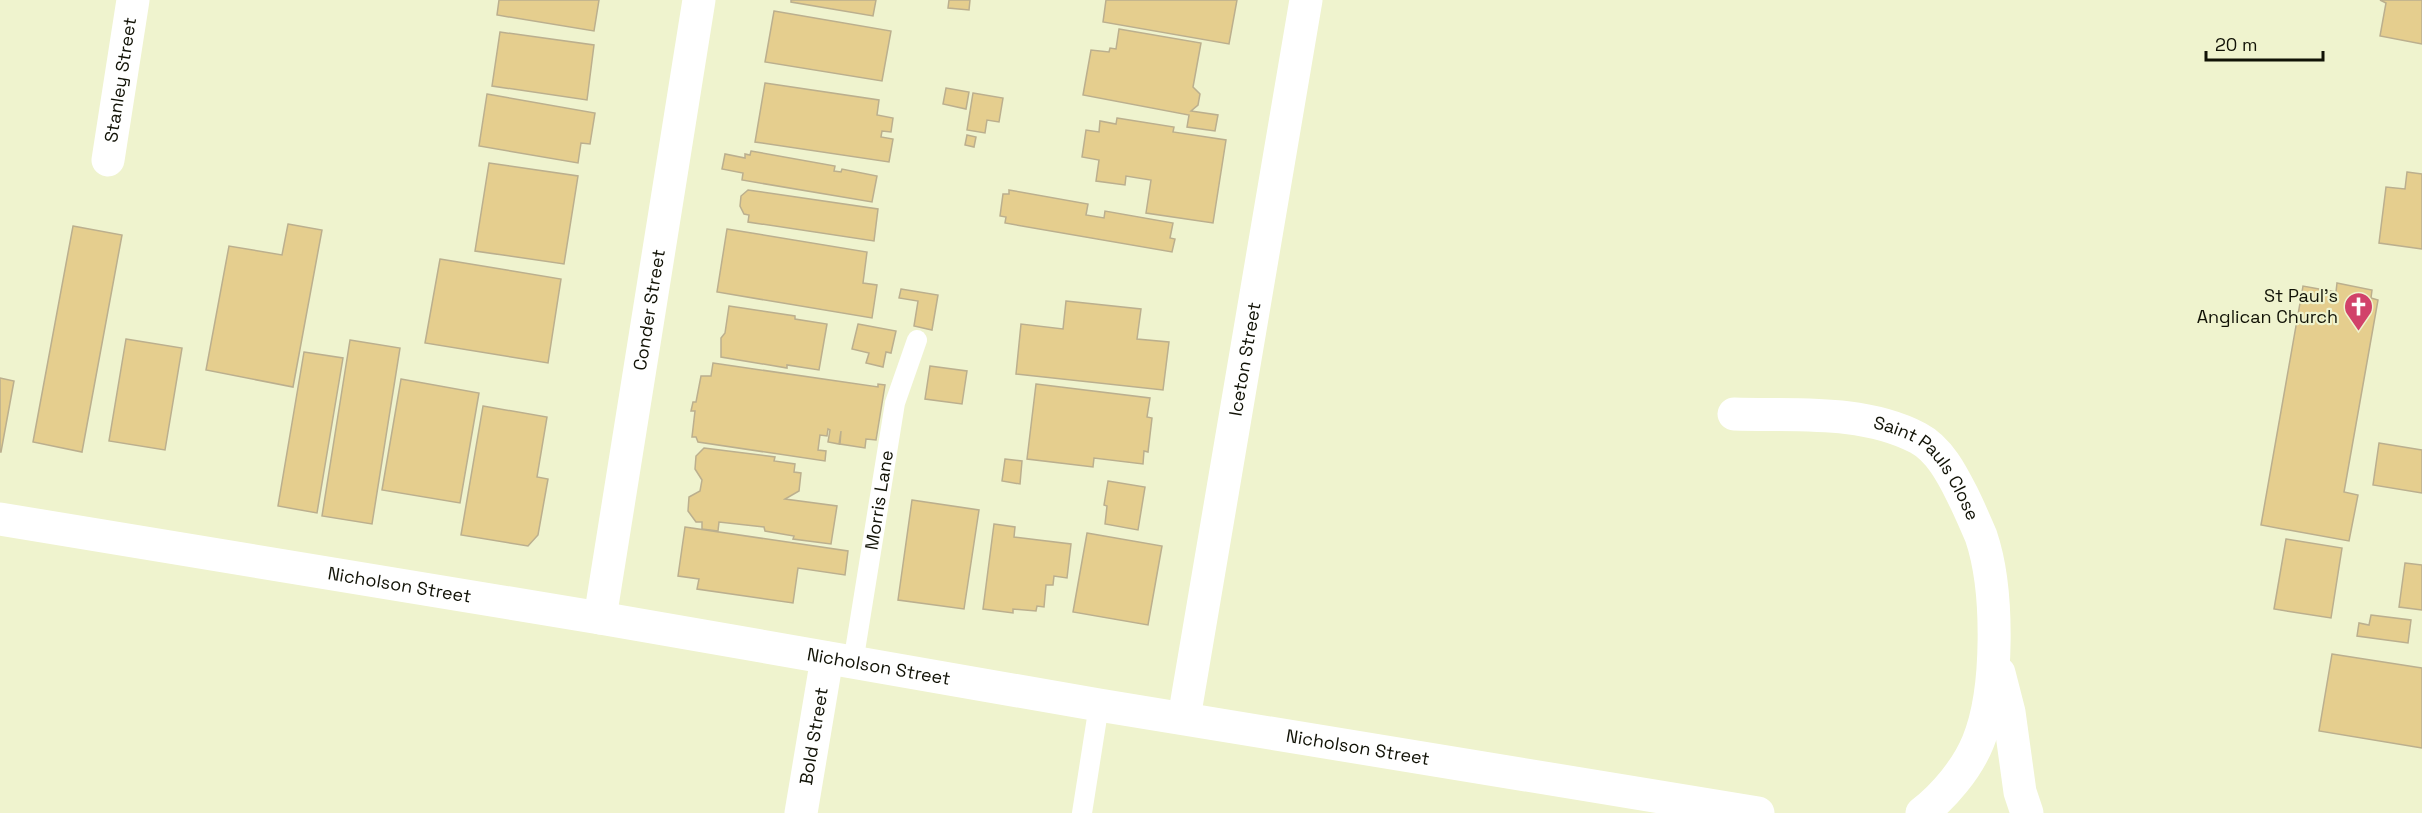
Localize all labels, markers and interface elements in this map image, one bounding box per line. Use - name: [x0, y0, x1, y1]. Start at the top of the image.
- street label: Stanley Street: [99, 16, 141, 144]
- scale bar: [2206, 24, 2323, 62]
- text: 20 m: [2215, 33, 2258, 56]
- street label: Conder Street: [628, 248, 670, 372]
- place label: St Paul's Anglican Church: [2197, 284, 2338, 328]
- church icon: St Paul's Anglican Church: [2343, 290, 2375, 332]
- street label: Iceton Street: [1223, 300, 1265, 418]
- street label: Saint Pauls Close: [1871, 410, 1985, 524]
- street label: Morris Lane: [859, 448, 898, 552]
- street label: Nicholson Street: [326, 561, 473, 608]
- street label: Nicholson Street: [805, 642, 952, 690]
- street label: Bold Street: [794, 685, 833, 787]
- street label: Nicholson Street: [1285, 724, 1431, 770]

